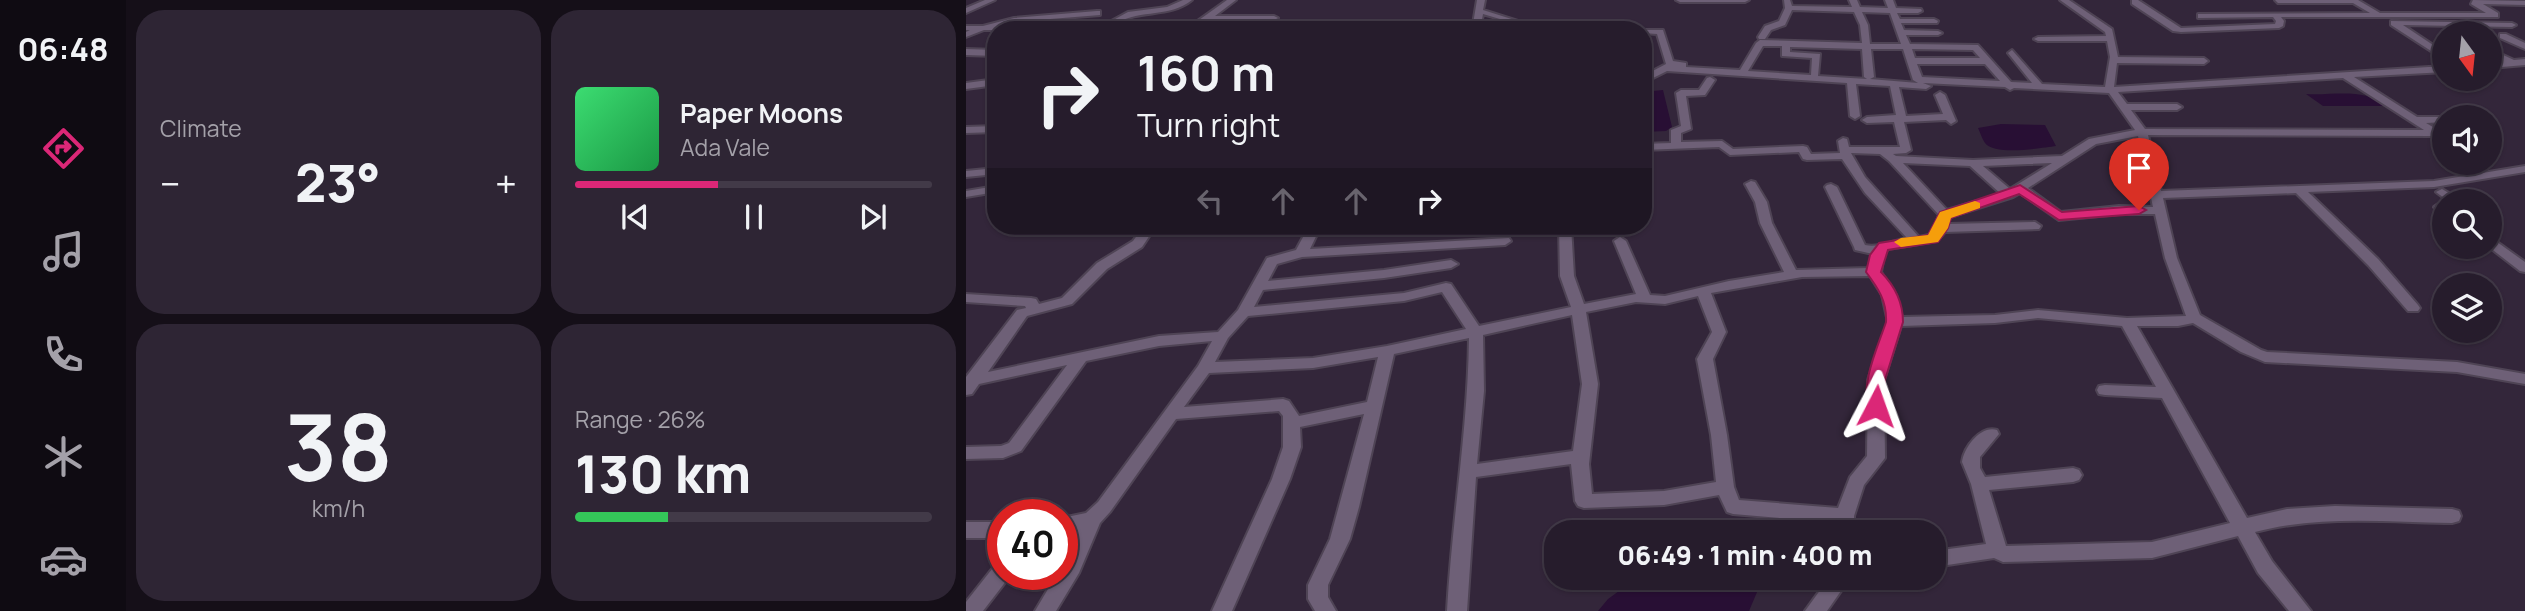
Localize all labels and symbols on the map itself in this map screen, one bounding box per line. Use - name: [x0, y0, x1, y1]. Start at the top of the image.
- north arrow: [2432, 21, 2502, 91]
- pin: [2109, 138, 2169, 210]
- position arrow: [1839, 369, 1913, 443]
- speed limit sign: 40: [987, 499, 1078, 590]

